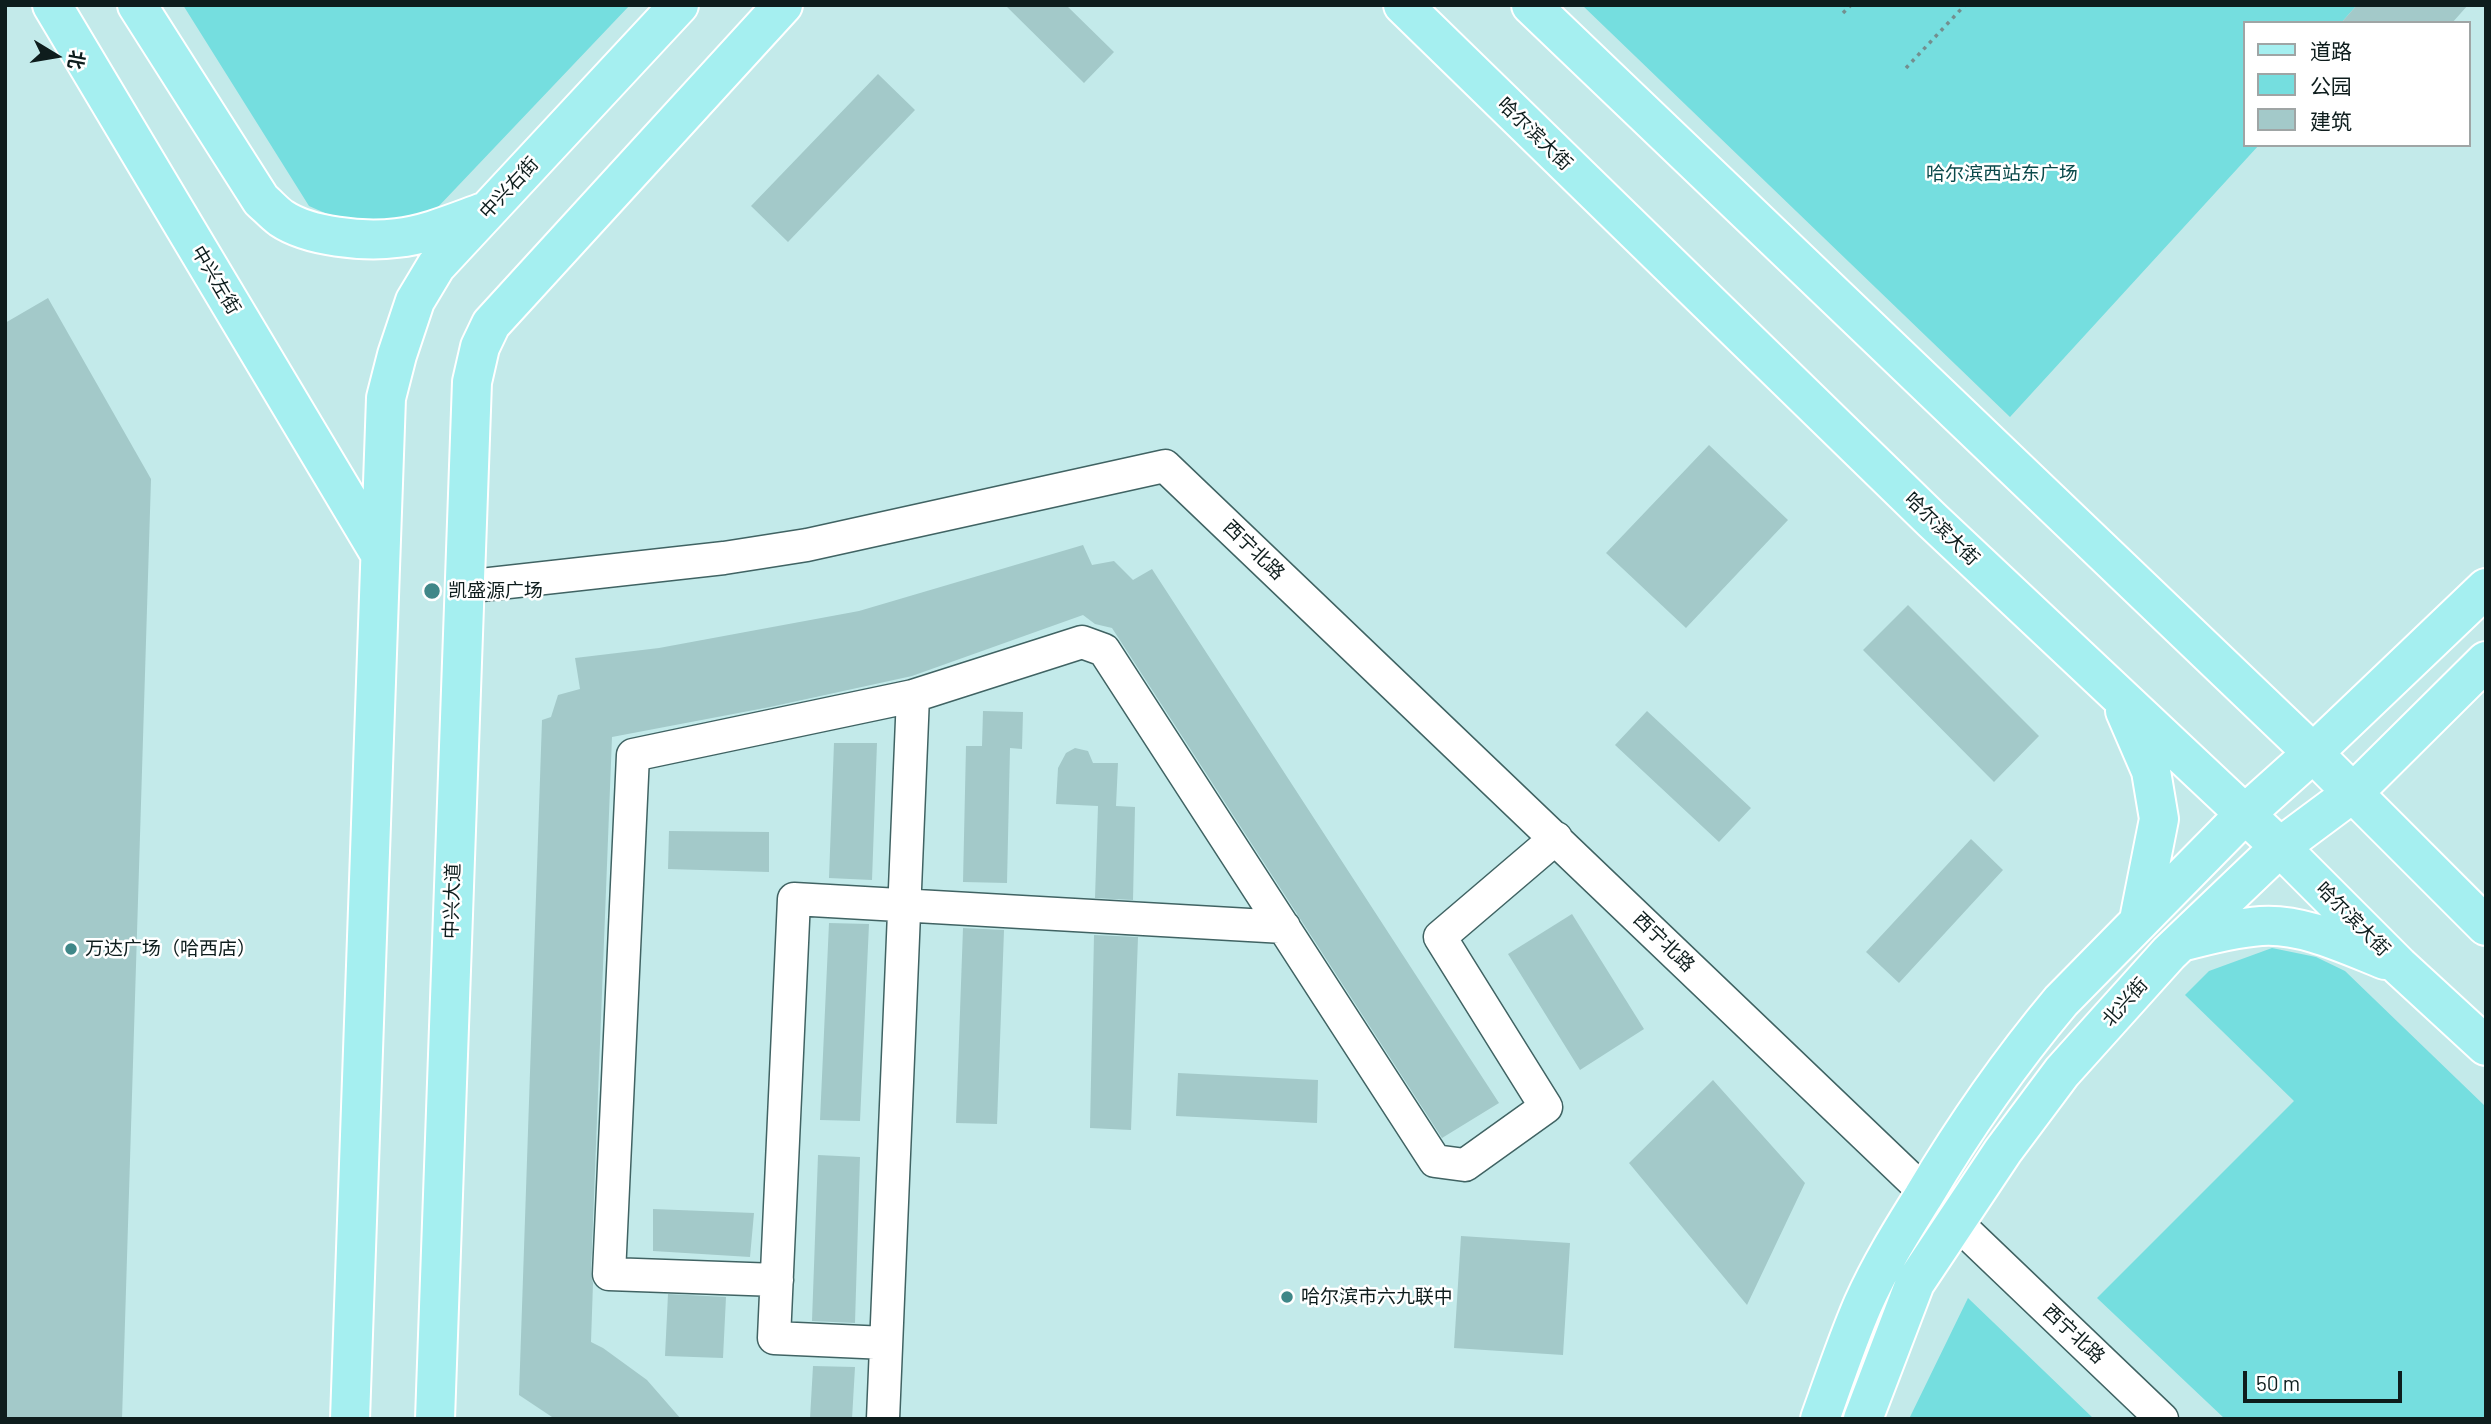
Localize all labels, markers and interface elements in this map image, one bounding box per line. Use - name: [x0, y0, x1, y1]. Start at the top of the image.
- north arrow: [21, 21, 91, 91]
- legend: [2242, 21, 2470, 147]
- text: 道路: [2310, 38, 2352, 63]
- text: 北: [64, 49, 90, 72]
- text: 公园: [2310, 73, 2352, 98]
- street label: 哈尔滨大街: [1493, 93, 1577, 175]
- text: 建筑: [2310, 108, 2352, 133]
- street label: 中兴右街: [475, 152, 543, 224]
- park label: 哈尔滨西站东广场: [1926, 163, 2078, 185]
- street label: 中兴左街: [187, 242, 245, 318]
- street label: 哈尔滨大街: [1900, 488, 1984, 570]
- street label: 西宁北路: [1219, 515, 1289, 585]
- place label: 凯盛源广场: [448, 580, 543, 602]
- marker: 凯盛源广场: [422, 581, 442, 601]
- street label: 中兴大道: [439, 863, 465, 939]
- street label: 哈尔滨大街: [2311, 877, 2395, 961]
- street label: 西宁北路: [1629, 907, 1699, 977]
- place label: 万达广场（哈西店）: [85, 938, 256, 960]
- marker: 万达广场（哈西店）: [63, 941, 79, 957]
- street label: 北兴街: [2097, 973, 2153, 1031]
- place label: 哈尔滨市六九联中: [1301, 1286, 1453, 1308]
- marker: 哈尔滨市六九联中: [1279, 1289, 1295, 1305]
- street label: 西宁北路: [2038, 1300, 2110, 1368]
- scale bar: [2246, 1358, 2405, 1402]
- text: 50 m: [2256, 1370, 2300, 1395]

